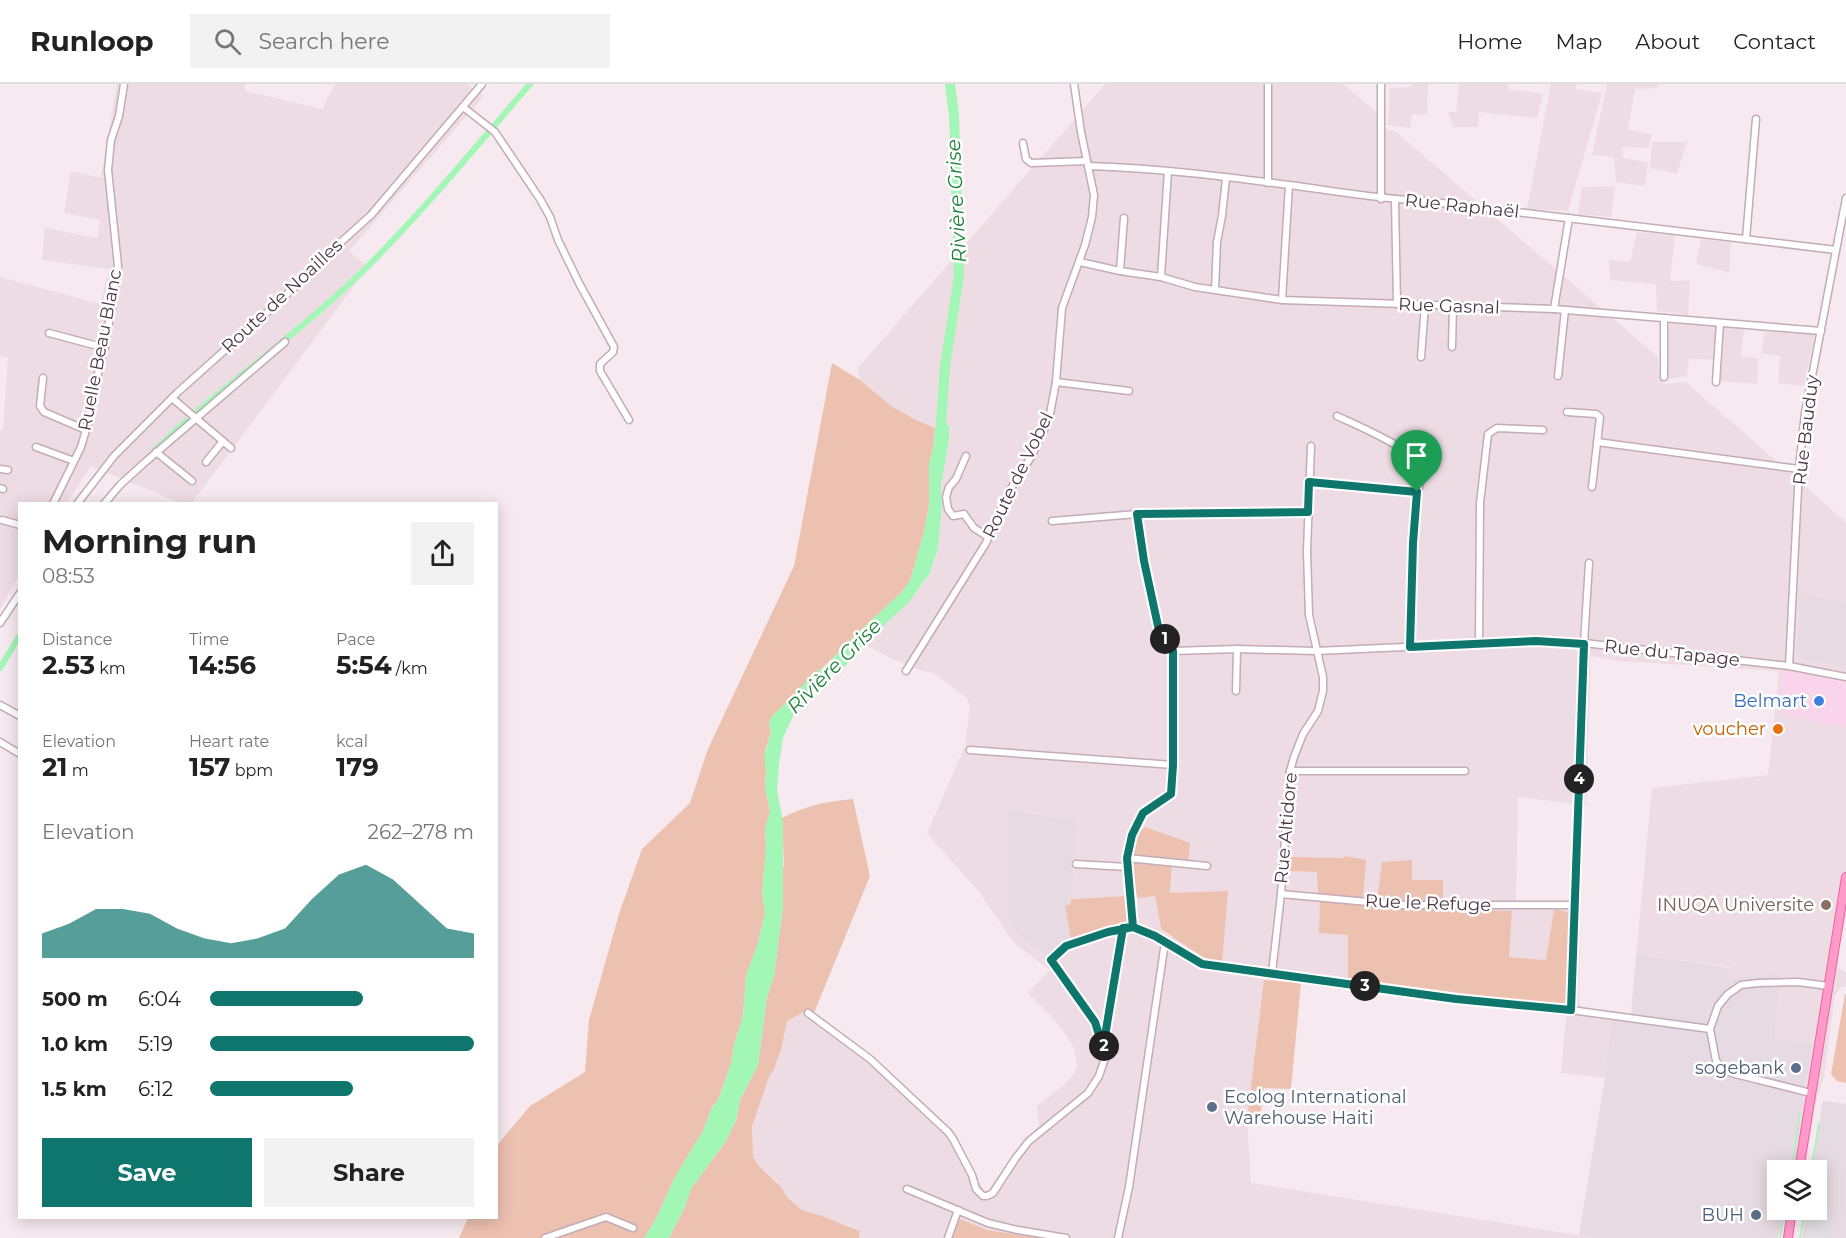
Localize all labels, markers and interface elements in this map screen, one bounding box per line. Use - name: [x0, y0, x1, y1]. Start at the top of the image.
- search box: [190, 14, 610, 68]
- text: Runloop: [30, 24, 154, 58]
- icon: search: [211, 25, 244, 58]
- text: Search here: [259, 28, 389, 55]
- text: Home: [1457, 29, 1522, 54]
- text: Map: [1555, 29, 1602, 54]
- text: About: [1635, 29, 1700, 54]
- text: Contact: [1733, 29, 1816, 54]
- water label: Rivière Grise: [941, 139, 971, 263]
- street label: Rue Raphaël: [1404, 189, 1520, 223]
- street label: Route de Noailles: [217, 234, 347, 358]
- street label: Ruelle Beau Blanc: [74, 267, 126, 433]
- street label: Rue Gasnal: [1398, 293, 1500, 319]
- street label: Rue Bauduy: [1788, 373, 1824, 486]
- street label: Route de Vobel: [978, 408, 1058, 542]
- pin: [1391, 430, 1442, 492]
- icon: arrive: [1400, 439, 1433, 472]
- text: Morning run: [42, 521, 257, 561]
- button: share: [411, 522, 474, 585]
- text: 08:53: [42, 564, 95, 588]
- water label: Rivière Grise: [782, 614, 886, 718]
- pin: 1: [1150, 624, 1180, 654]
- text: 1: [1162, 629, 1168, 648]
- text: Distance: [42, 630, 112, 649]
- text: Time: [189, 630, 229, 649]
- text: Pace: [336, 630, 375, 649]
- street label: Rue du Tapage: [1603, 635, 1741, 671]
- text: 2.53: [42, 649, 95, 681]
- text: 14:56: [189, 649, 256, 681]
- text: 5:54: [336, 649, 392, 681]
- text: km: [95, 659, 126, 678]
- text: /km: [392, 659, 428, 678]
- place label: Belmart: [1733, 690, 1807, 712]
- marker: Belmart: [1812, 694, 1826, 708]
- place label: voucher: [1693, 718, 1766, 740]
- marker: voucher: [1771, 722, 1785, 736]
- text: Elevation: [42, 732, 116, 751]
- text: Heart rate: [189, 732, 269, 751]
- text: kcal: [336, 732, 368, 751]
- text: 21: [42, 751, 68, 783]
- text: 157: [189, 751, 230, 783]
- text: 179: [336, 751, 379, 783]
- text: m: [68, 761, 89, 780]
- text: bpm: [230, 761, 273, 780]
- pin: 4: [1564, 764, 1594, 794]
- text: 4: [1573, 769, 1585, 788]
- street label: Rue Altidore: [1270, 771, 1302, 885]
- text: Elevation: [42, 820, 134, 844]
- text: 262–278 m: [368, 820, 474, 844]
- street label: Rue le Refuge: [1364, 890, 1492, 916]
- place label: INUQA Universite: [1657, 894, 1814, 916]
- marker: INUQA Universite: [1819, 898, 1833, 912]
- pin: 3: [1350, 971, 1380, 1001]
- text: 3: [1360, 976, 1370, 995]
- text: 500 m: [42, 987, 108, 1011]
- text: 6:04: [138, 987, 181, 1011]
- pin: 2: [1089, 1031, 1119, 1061]
- text: 1.0 km: [42, 1032, 108, 1056]
- text: 5:19: [138, 1032, 173, 1056]
- text: 2: [1099, 1036, 1109, 1055]
- place label: sogebank: [1695, 1057, 1784, 1079]
- marker: sogebank: [1789, 1061, 1803, 1075]
- text: 1.5 km: [42, 1077, 107, 1101]
- text: 6:12: [138, 1077, 173, 1101]
- place label: Ecolog International Warehouse Haiti: [1224, 1086, 1407, 1129]
- marker: Ecolog International Warehouse Haiti: [1205, 1100, 1219, 1114]
- button: Save: [42, 1138, 252, 1207]
- button: Share: [264, 1138, 474, 1207]
- map controls: [1767, 1160, 1827, 1220]
- button: layers: [1767, 1160, 1827, 1220]
- place label: BUH: [1702, 1204, 1744, 1226]
- marker: BUH: [1749, 1208, 1763, 1222]

